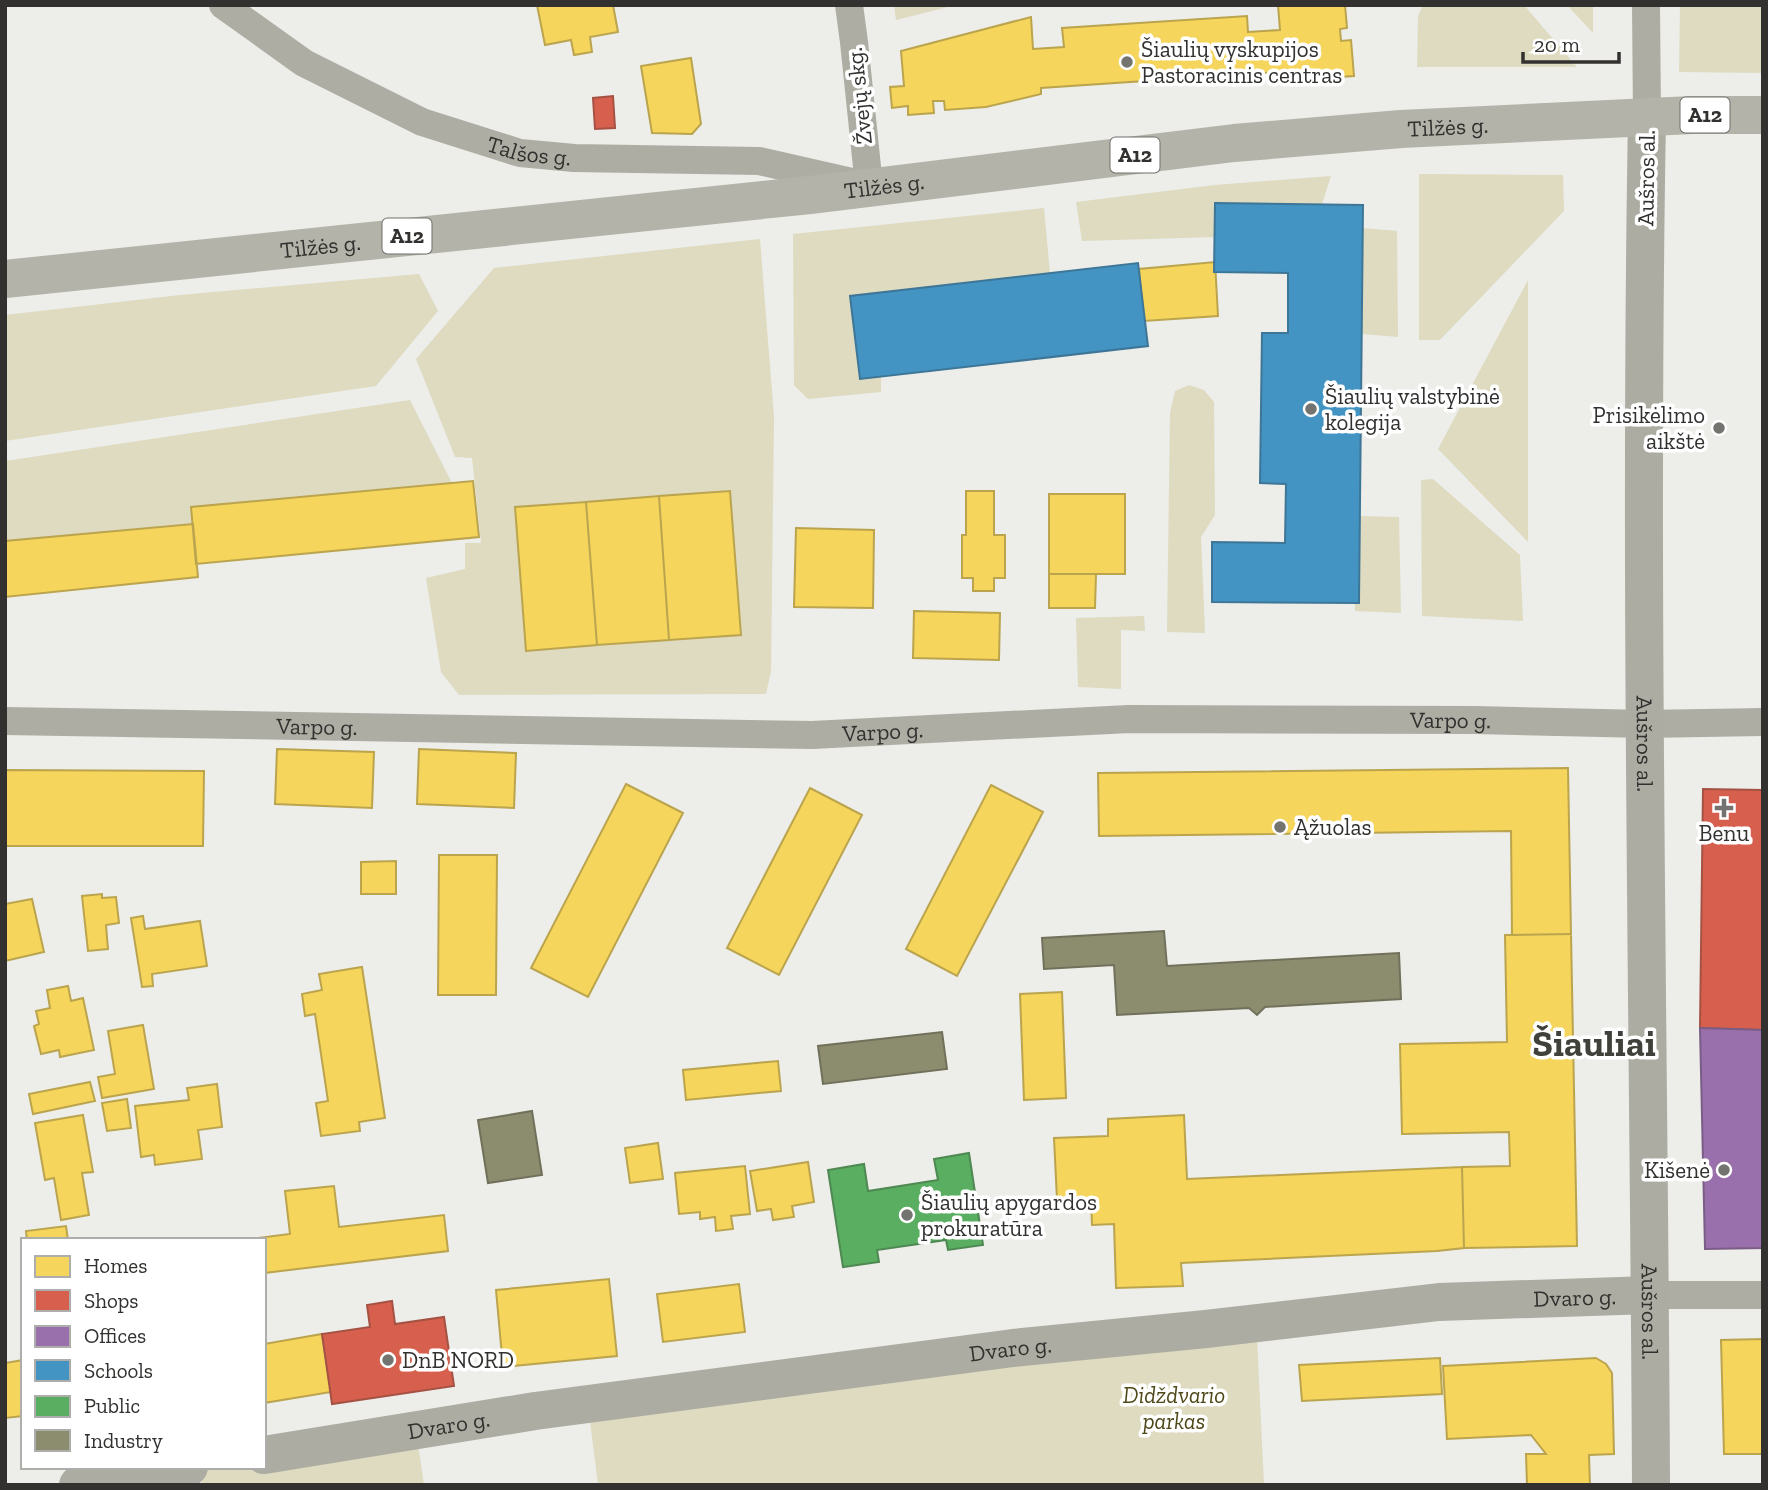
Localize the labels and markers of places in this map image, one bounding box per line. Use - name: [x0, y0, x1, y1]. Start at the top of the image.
- place label: Šiaulių vyskupijos Pastoracinis centras: [1141, 35, 1342, 89]
- marker: Šiaulių vyskupijos Pastoracinis centras: [1119, 54, 1135, 70]
- place label: Šiaulių valstybinė kolegija: [1325, 382, 1500, 436]
- marker: Šiaulių valstybinė kolegija: [1303, 401, 1319, 417]
- place label: Prisikėlimo aikštė: [1593, 401, 1705, 455]
- marker: Prisikėlimo aikštė: [1711, 420, 1727, 436]
- marker: Benu: [1716, 800, 1732, 816]
- place label: Ąžuolas: [1294, 813, 1372, 841]
- marker: Ąžuolas: [1272, 819, 1288, 835]
- place label: Benu: [1699, 819, 1749, 847]
- place label: Kišenė: [1644, 1156, 1710, 1184]
- marker: Kišenė: [1716, 1162, 1732, 1178]
- place label: Šiaulių apygardos prokuratūra: [921, 1188, 1097, 1242]
- marker: Šiaulių apygardos prokuratūra: [899, 1207, 915, 1223]
- place label: DnB NORD: [402, 1346, 514, 1374]
- marker: DnB NORD: [380, 1352, 396, 1368]

